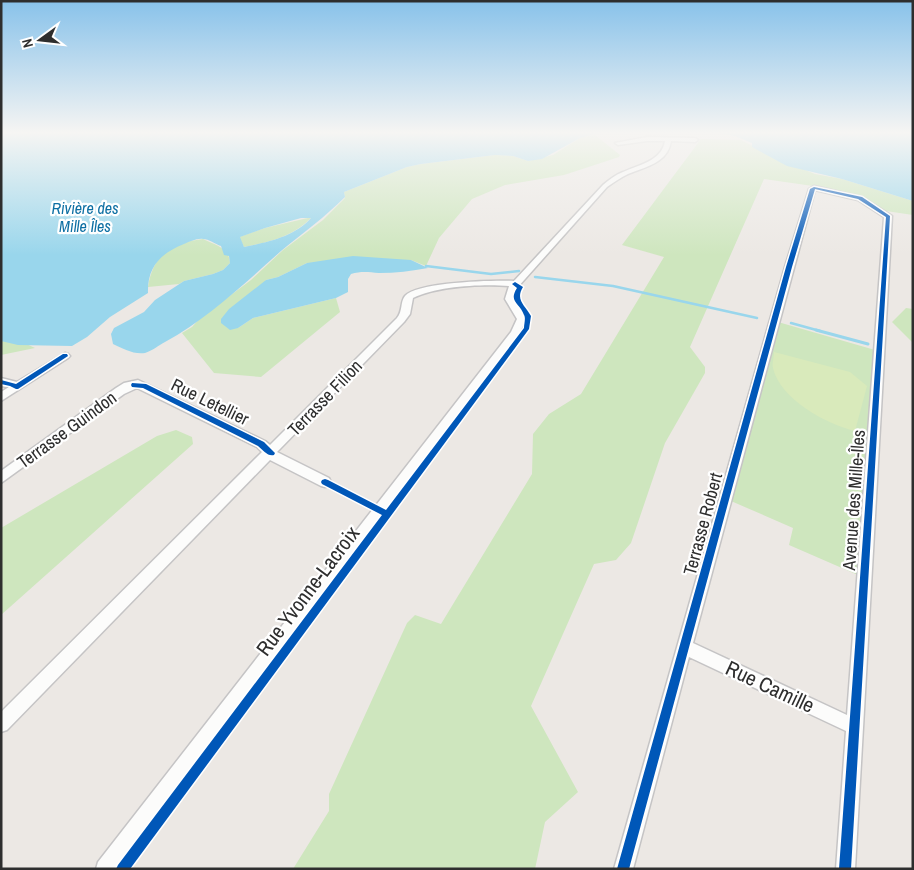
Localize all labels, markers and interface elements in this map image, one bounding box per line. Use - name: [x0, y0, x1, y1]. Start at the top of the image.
- north arrow: [15, 15, 65, 65]
- text: N: [18, 37, 37, 50]
- water label: Rivière des Mille Îles: [51, 197, 119, 237]
- street label: Terrasse Filion: [282, 354, 368, 441]
- street label: Rue Letellier: [167, 372, 253, 431]
- street label: Terrasse Guindon: [12, 385, 122, 474]
- street label: Avenue des Mille-Îles: [836, 429, 871, 572]
- street label: Terrasse Robert: [677, 470, 728, 578]
- street label: Rue Yvonne-Lacroix: [249, 519, 366, 662]
- street label: Rue Camille: [721, 653, 819, 720]

